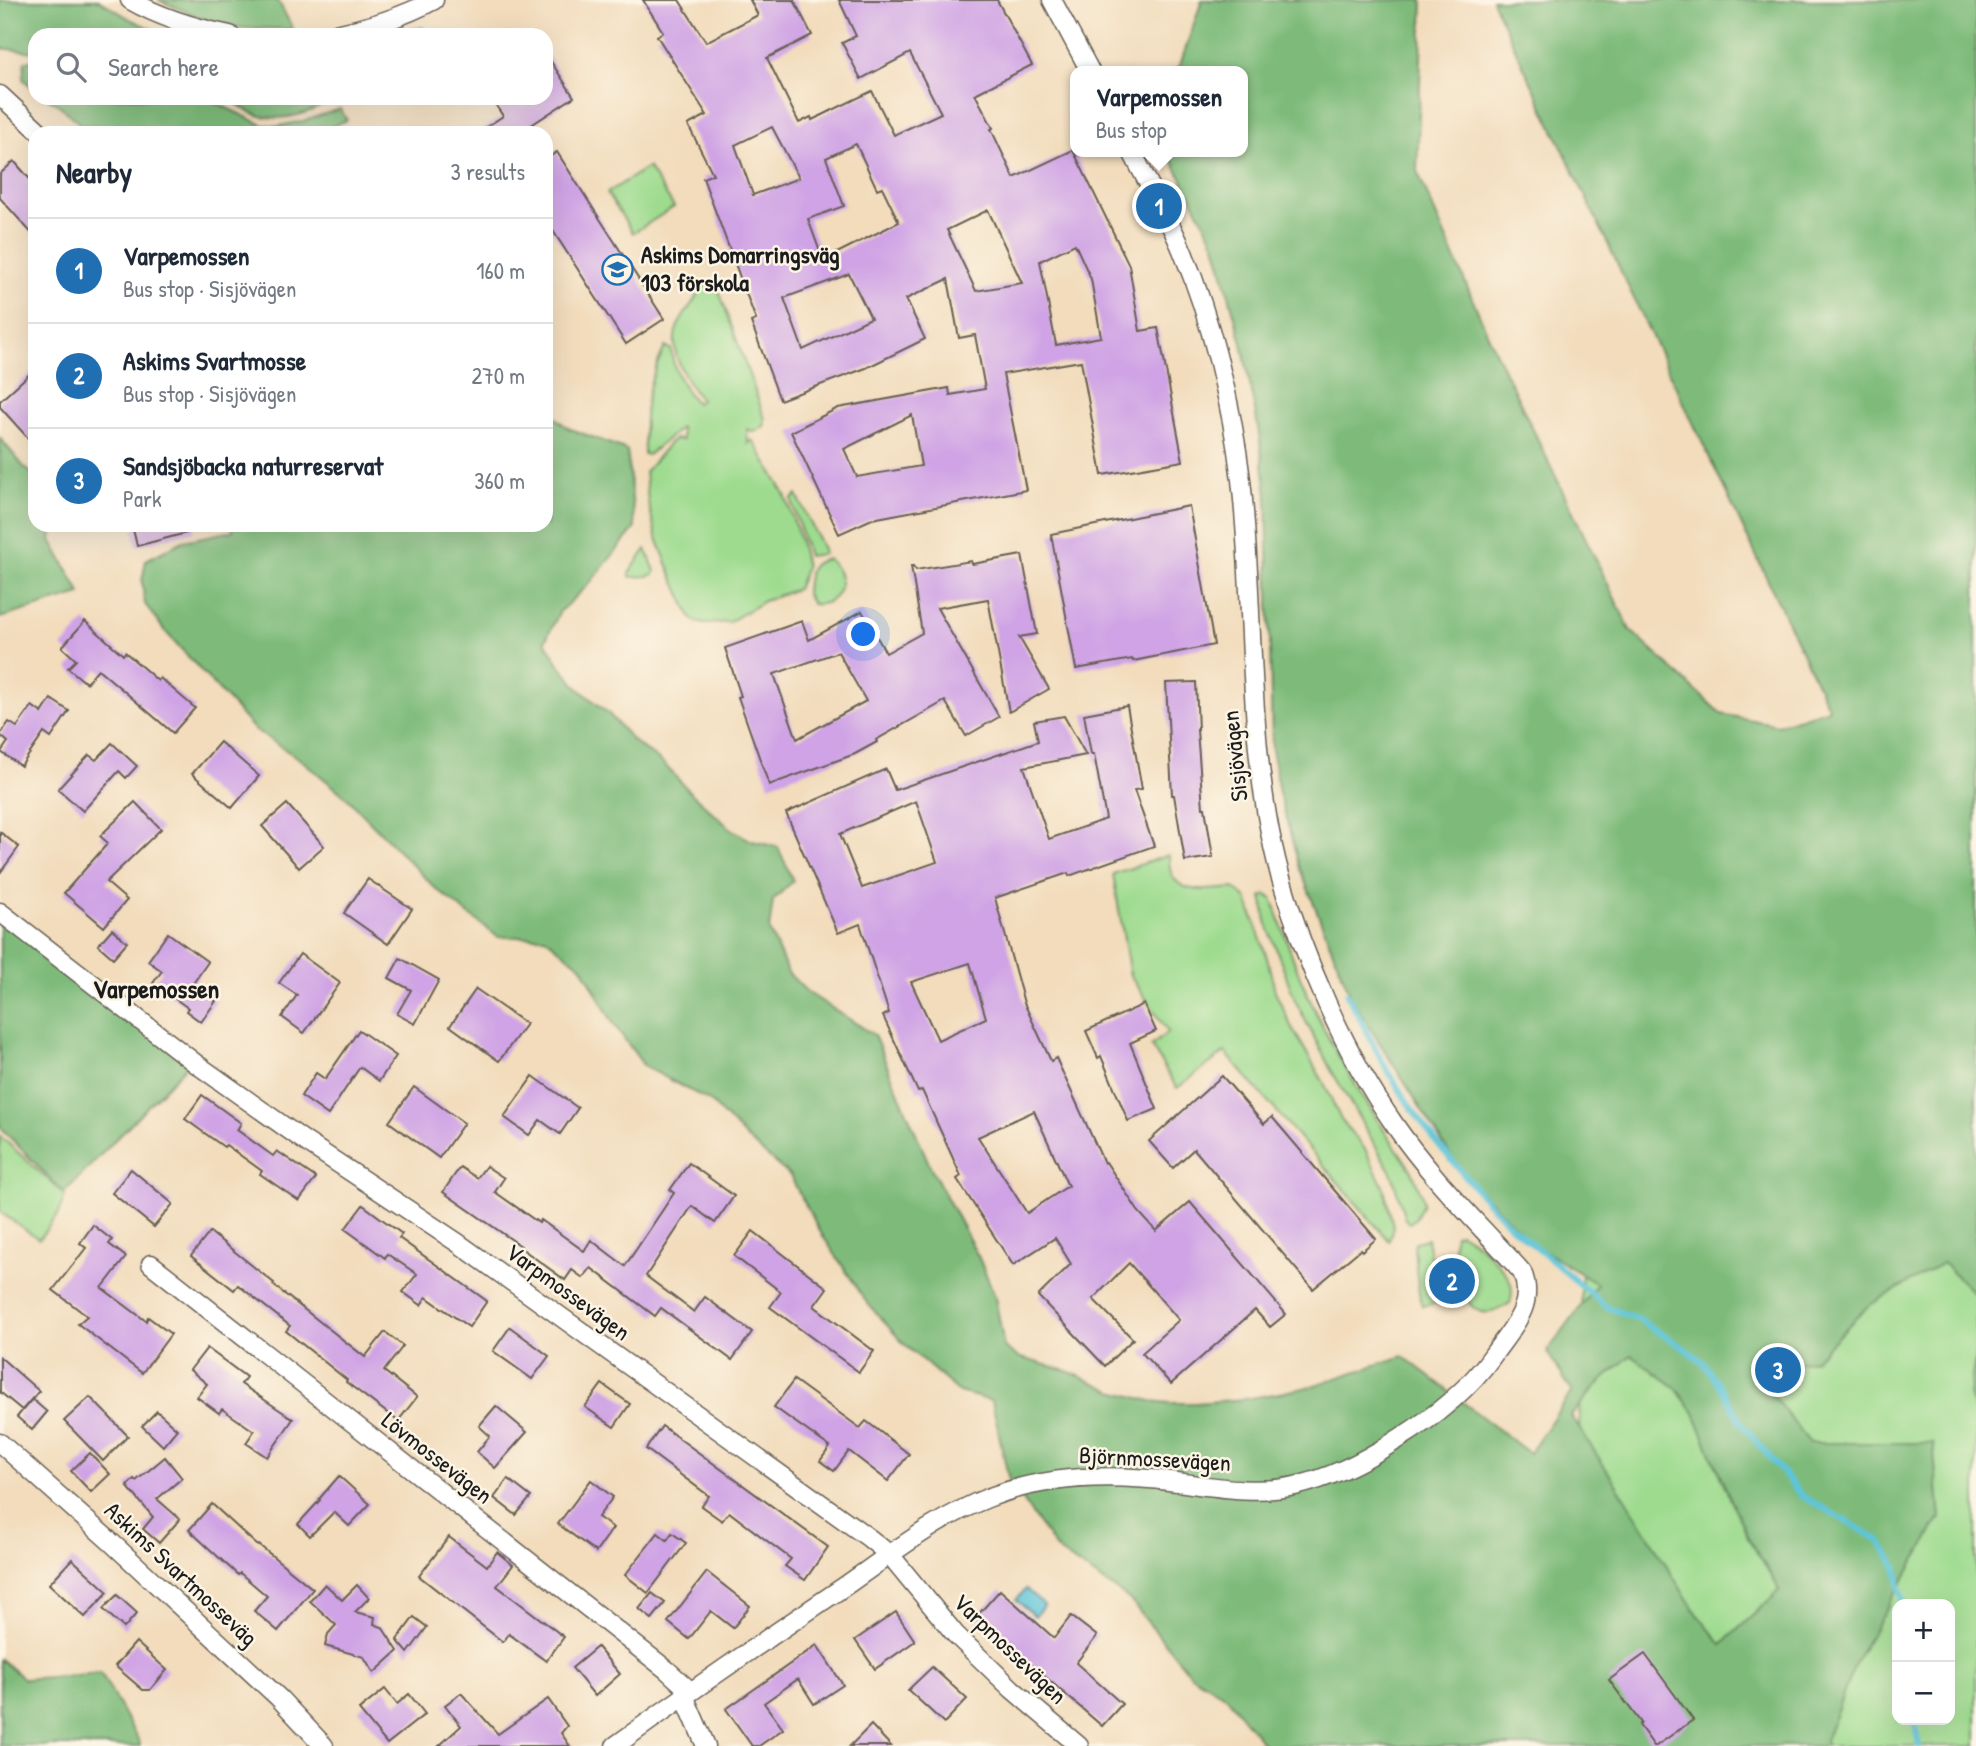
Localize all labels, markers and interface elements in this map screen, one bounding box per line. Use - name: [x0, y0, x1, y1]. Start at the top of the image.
- search box: [28, 28, 553, 105]
- icon: search: [52, 48, 90, 86]
- text: Search here: [108, 49, 219, 84]
- popup: [1070, 66, 1248, 157]
- text: Varpemossen: [1096, 79, 1222, 114]
- text: Bus stop: [1096, 114, 1167, 145]
- text: Nearby: [56, 152, 132, 192]
- text: 3 results: [450, 156, 525, 187]
- pin: 1: [1136, 180, 1182, 232]
- text: Varpemossen: [123, 238, 250, 273]
- place label: Askims Domarringsväg 103 förskola: [641, 238, 840, 298]
- school or university icon: Askims Domarringsväg 103 förskola: [601, 252, 635, 286]
- text: 1: [75, 255, 83, 286]
- text: 160 m: [476, 255, 525, 286]
- text: Bus stop · Sisjövägen: [123, 273, 296, 304]
- text: Askims Svartmosse: [123, 343, 306, 378]
- text: 2: [74, 360, 84, 391]
- text: 270 m: [472, 360, 525, 391]
- text: Bus stop · Sisjövägen: [123, 378, 296, 409]
- text: Sandsjöbacka naturreservat: [123, 448, 383, 483]
- text: 3: [74, 465, 84, 496]
- text: 360 m: [474, 465, 525, 496]
- text: Park: [123, 483, 161, 514]
- your location: [846, 617, 880, 651]
- street label: Sisjövägen: [1213, 709, 1255, 803]
- district label: Varpemossen: [93, 971, 219, 1007]
- street label: Varpmossevägen: [500, 1235, 637, 1347]
- pin: 2: [1429, 1255, 1475, 1307]
- pin: 3: [1755, 1344, 1801, 1396]
- street label: Lövmossevägen: [376, 1404, 500, 1511]
- street label: Björnmossevägen: [1078, 1438, 1232, 1478]
- street label: Askims Svartmosseväg: [98, 1494, 265, 1653]
- street label: Varpmossevägen: [947, 1586, 1075, 1711]
- map controls: [1892, 1599, 1955, 1725]
- button: +: [1892, 1599, 1955, 1662]
- button: −: [1892, 1662, 1955, 1725]

